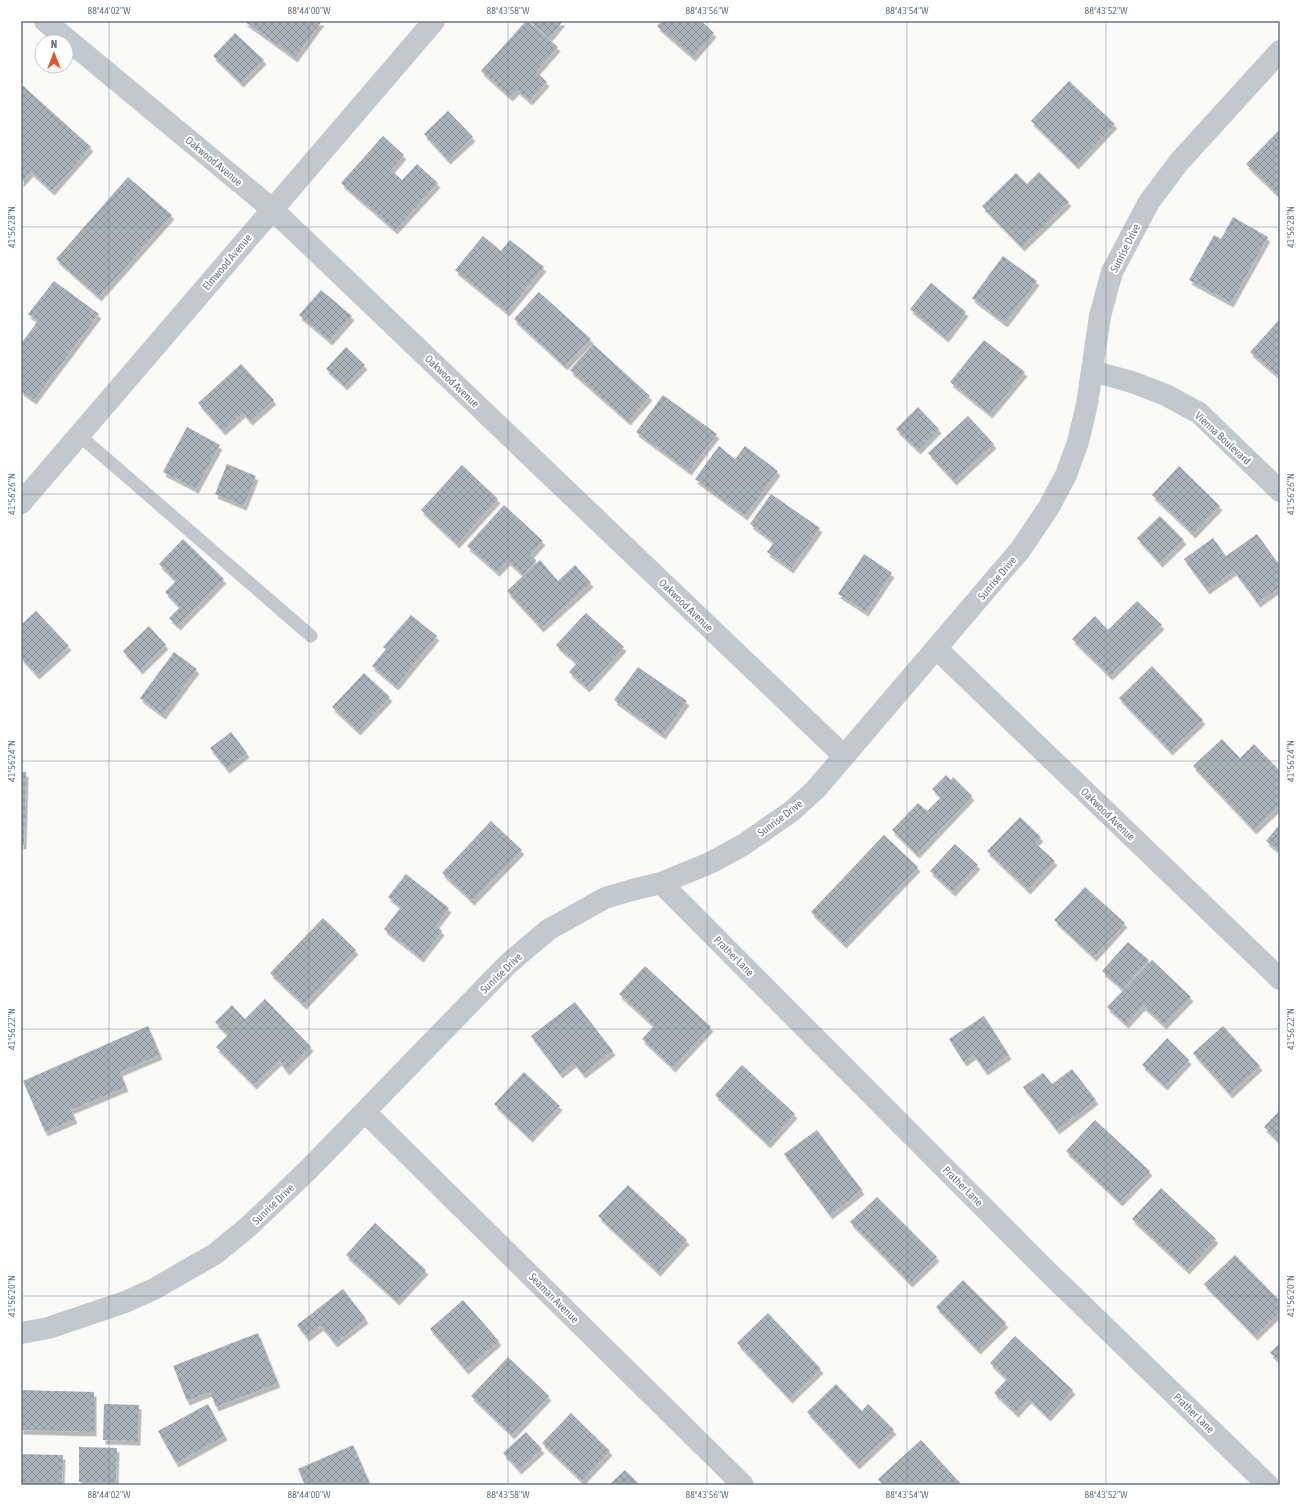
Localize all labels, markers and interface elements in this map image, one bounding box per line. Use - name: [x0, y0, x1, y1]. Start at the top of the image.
- text: 88°44'02"W: [87, 5, 131, 16]
- text: 88°44'00"W: [287, 5, 331, 16]
- text: 88°43'58"W: [486, 5, 530, 16]
- text: 88°43'56"W: [685, 5, 729, 16]
- text: 88°43'54"W: [885, 5, 929, 16]
- text: 88°43'52"W: [1084, 5, 1128, 16]
- north arrow: [34, 34, 74, 74]
- text: N: [51, 38, 57, 50]
- street label: Oakwood Avenue: [183, 134, 245, 188]
- text: 41°56'28"N: [6, 206, 17, 248]
- text: 41°56'28"N: [1285, 206, 1296, 248]
- street label: Sunrise Drive: [1108, 222, 1142, 274]
- street label: Elmwood Avenue: [200, 232, 254, 292]
- street label: Oakwood Avenue: [423, 352, 481, 410]
- street label: Vienna Boulevard: [1193, 409, 1253, 467]
- text: 41°56'26"N: [6, 473, 17, 515]
- text: 41°56'26"N: [1285, 473, 1296, 515]
- street label: Sunrise Drive: [975, 554, 1019, 602]
- street label: Oakwood Avenue: [657, 576, 715, 634]
- text: 41°56'24"N: [6, 740, 17, 782]
- text: 41°56'24"N: [1285, 740, 1296, 782]
- street label: Oakwood Avenue: [1079, 785, 1137, 843]
- street label: Sunrise Drive: [755, 797, 805, 839]
- street label: Prather Lane: [712, 934, 756, 978]
- street label: Sunrise Drive: [478, 950, 524, 996]
- text: 41°56'22"N: [6, 1008, 17, 1050]
- text: 41°56'22"N: [1285, 1008, 1296, 1050]
- street label: Prather Lane: [941, 1164, 985, 1208]
- street label: Sunrise Drive: [250, 1181, 296, 1227]
- street label: Seaman Avenue: [527, 1271, 581, 1325]
- text: 41°56'20"N: [6, 1275, 17, 1317]
- text: 41°56'20"N: [1285, 1275, 1296, 1317]
- street label: Prather Lane: [1171, 1391, 1217, 1435]
- text: 88°44'02"W: [87, 1489, 131, 1500]
- text: 88°44'00"W: [287, 1489, 331, 1500]
- text: 88°43'58"W: [486, 1489, 530, 1500]
- text: 88°43'56"W: [685, 1489, 729, 1500]
- text: 88°43'54"W: [885, 1489, 929, 1500]
- text: 88°43'52"W: [1084, 1489, 1128, 1500]

